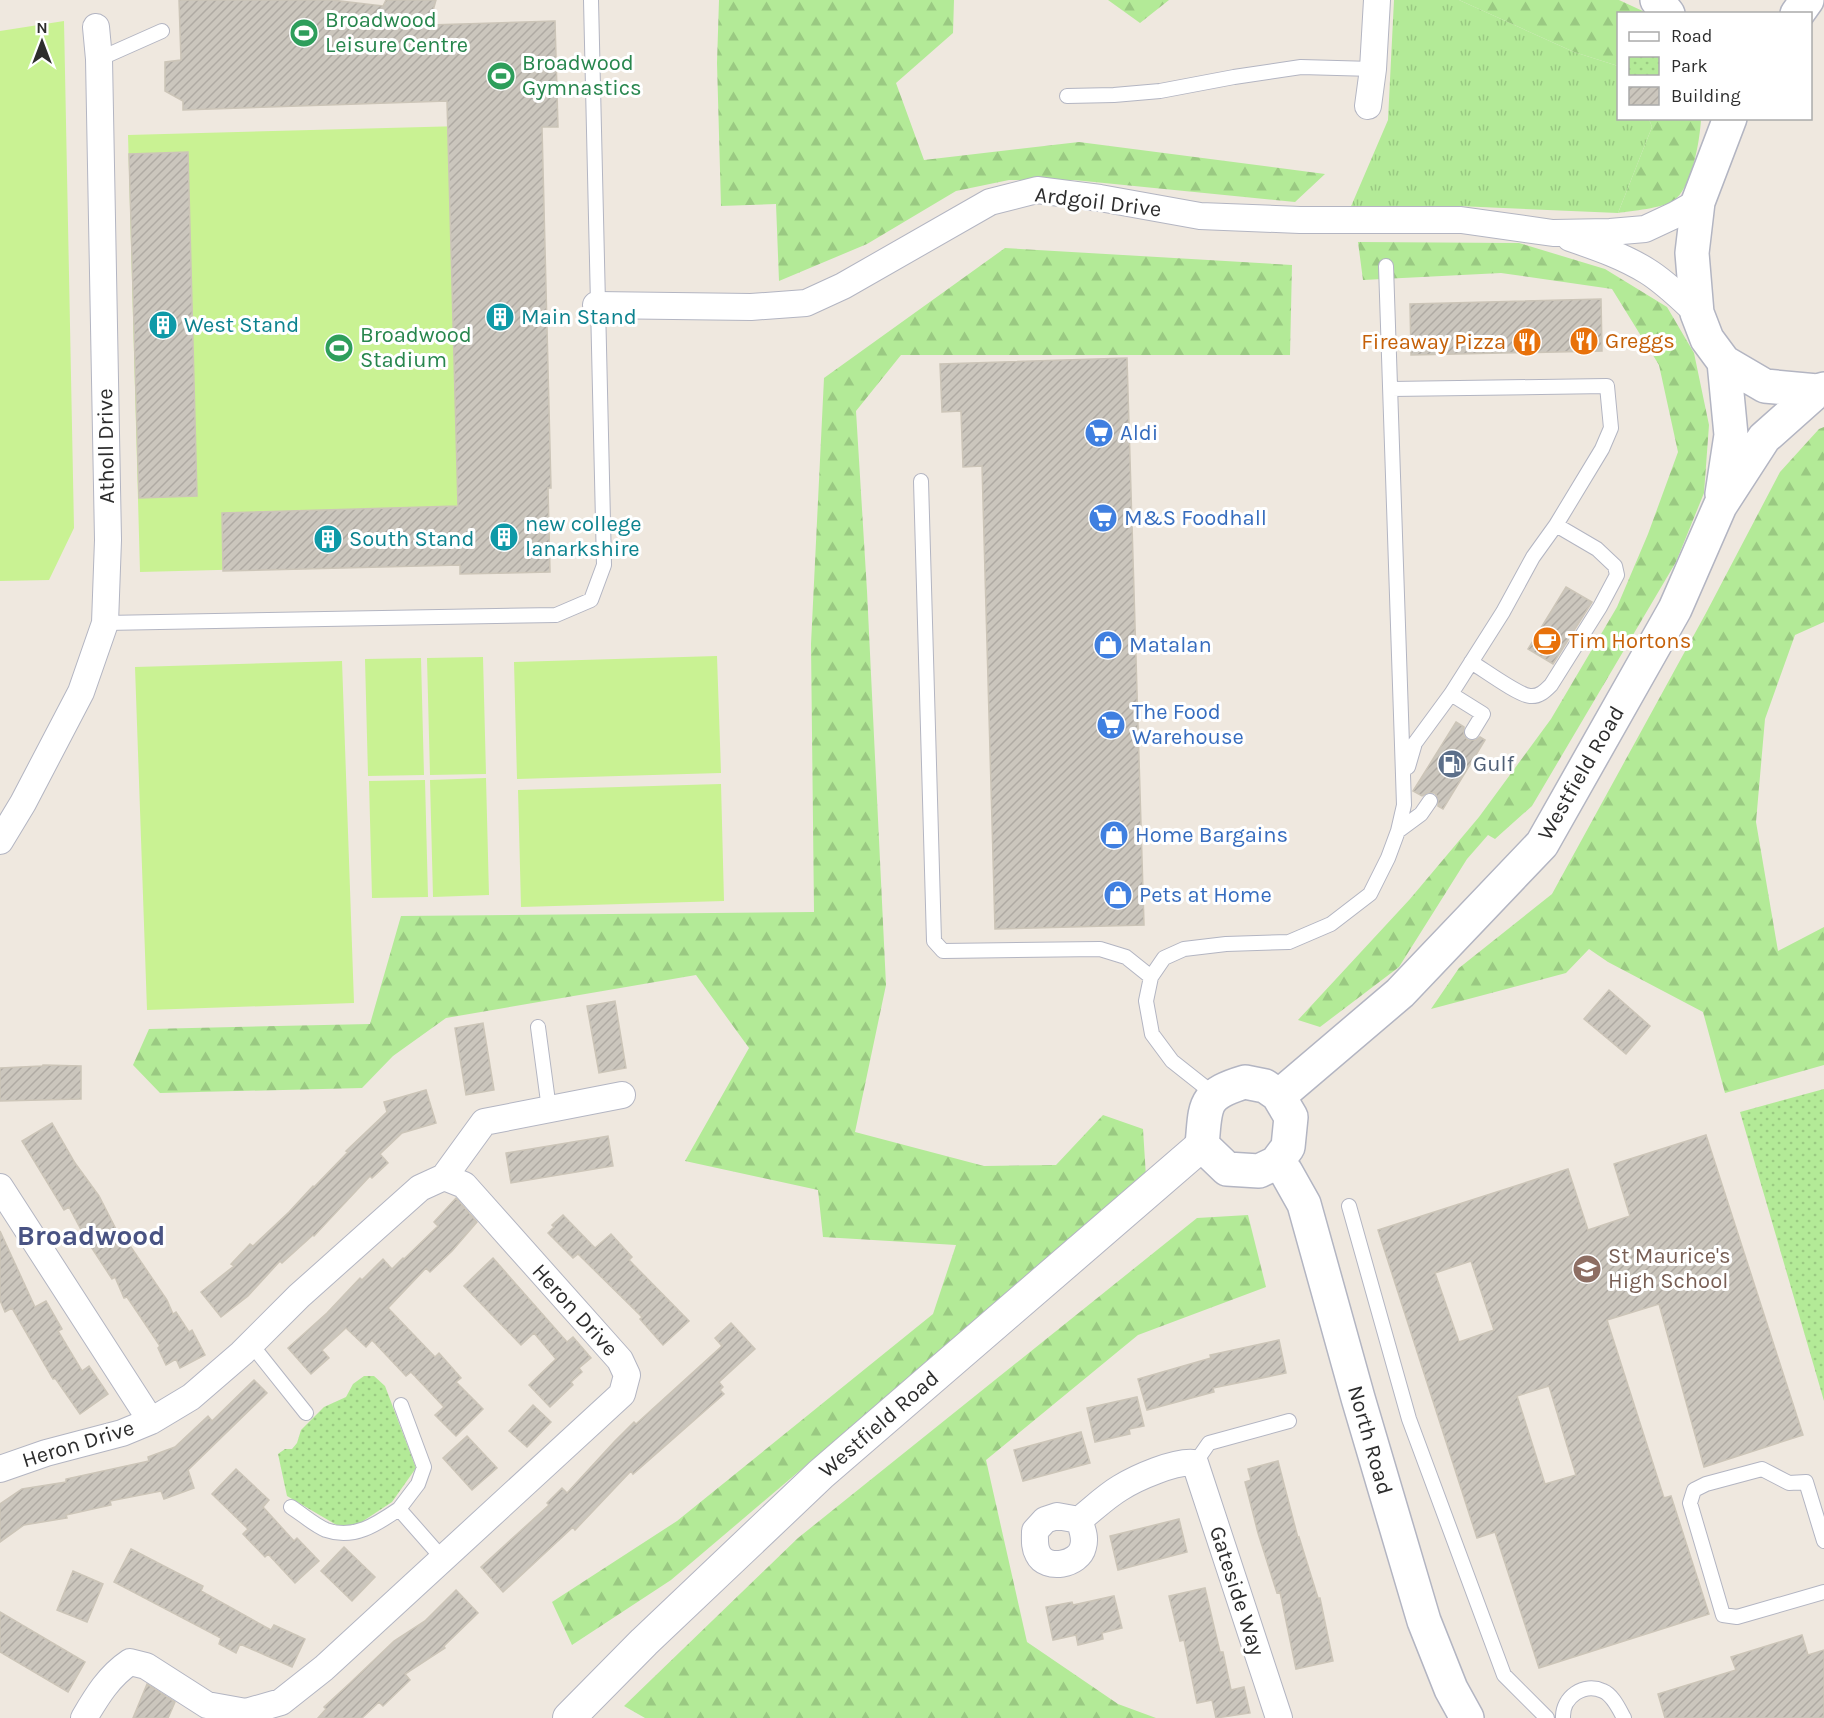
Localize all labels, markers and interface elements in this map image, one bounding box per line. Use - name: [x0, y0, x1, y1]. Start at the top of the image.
- place label: Broadwood Leisure Centre: [325, 7, 468, 58]
- north arrow: [12, 12, 72, 72]
- legend: [1617, 12, 1812, 120]
- sports icon: Broadwood Leisure Centre: [288, 17, 320, 49]
- text: N: [36, 18, 48, 37]
- text: Road: [1671, 25, 1712, 47]
- place label: Broadwood Gymnastics: [522, 50, 642, 101]
- text: Park: [1671, 55, 1708, 77]
- sports icon: Broadwood Gymnastics: [485, 60, 517, 92]
- text: Building: [1671, 85, 1741, 107]
- street label: Ardgoil Drive: [1033, 181, 1163, 223]
- building icon: Main Stand: [484, 301, 516, 333]
- place label: Main Stand: [521, 304, 637, 330]
- building icon: West Stand: [147, 309, 179, 341]
- place label: West Stand: [184, 312, 299, 338]
- place label: Broadwood Stadium: [360, 322, 472, 373]
- restaurant icon: Greggs: [1568, 325, 1600, 357]
- restaurant icon: Fireaway Pizza: [1511, 326, 1543, 358]
- place label: Greggs: [1605, 328, 1675, 354]
- place label: Fireaway Pizza: [1361, 329, 1506, 355]
- sports icon: Broadwood Stadium: [323, 332, 355, 364]
- street label: Atholl Drive: [92, 388, 120, 504]
- supermarket icon: Aldi: [1083, 417, 1115, 449]
- place label: Aldi: [1120, 420, 1158, 446]
- supermarket icon: M&S Foodhall: [1087, 502, 1119, 534]
- place label: M&S Foodhall: [1124, 505, 1267, 531]
- place label: new college lanarkshire: [525, 511, 641, 562]
- building icon: new college lanarkshire: [488, 521, 520, 553]
- building icon: South Stand: [312, 523, 344, 555]
- place label: South Stand: [349, 526, 474, 552]
- cafe icon: Tim Hortons: [1531, 625, 1563, 657]
- place label: Tim Hortons: [1568, 628, 1691, 654]
- shop icon: Matalan: [1092, 629, 1124, 661]
- place label: Matalan: [1129, 632, 1212, 658]
- place label: The Food Warehouse: [1132, 699, 1244, 750]
- street label: Westfield Road: [1532, 701, 1630, 845]
- supermarket icon: The Food Warehouse: [1095, 709, 1127, 741]
- fuel station icon: Gulf: [1436, 748, 1468, 780]
- place label: Gulf: [1473, 751, 1515, 777]
- shop icon: Home Bargains: [1098, 819, 1130, 851]
- place label: Home Bargains: [1135, 822, 1288, 848]
- shop icon: Pets at Home: [1102, 879, 1134, 911]
- place label: Pets at Home: [1139, 882, 1272, 908]
- district label: Broadwood: [17, 1219, 165, 1252]
- place label: St Maurice's High School: [1608, 1243, 1731, 1294]
- school or university icon: St Maurice's High School: [1571, 1253, 1603, 1285]
- street label: Heron Drive: [527, 1258, 623, 1362]
- street label: Westfield Road: [814, 1365, 944, 1483]
- street label: North Road: [1342, 1382, 1398, 1498]
- street label: Heron Drive: [19, 1415, 137, 1473]
- street label: Gateside Way: [1204, 1523, 1270, 1659]

